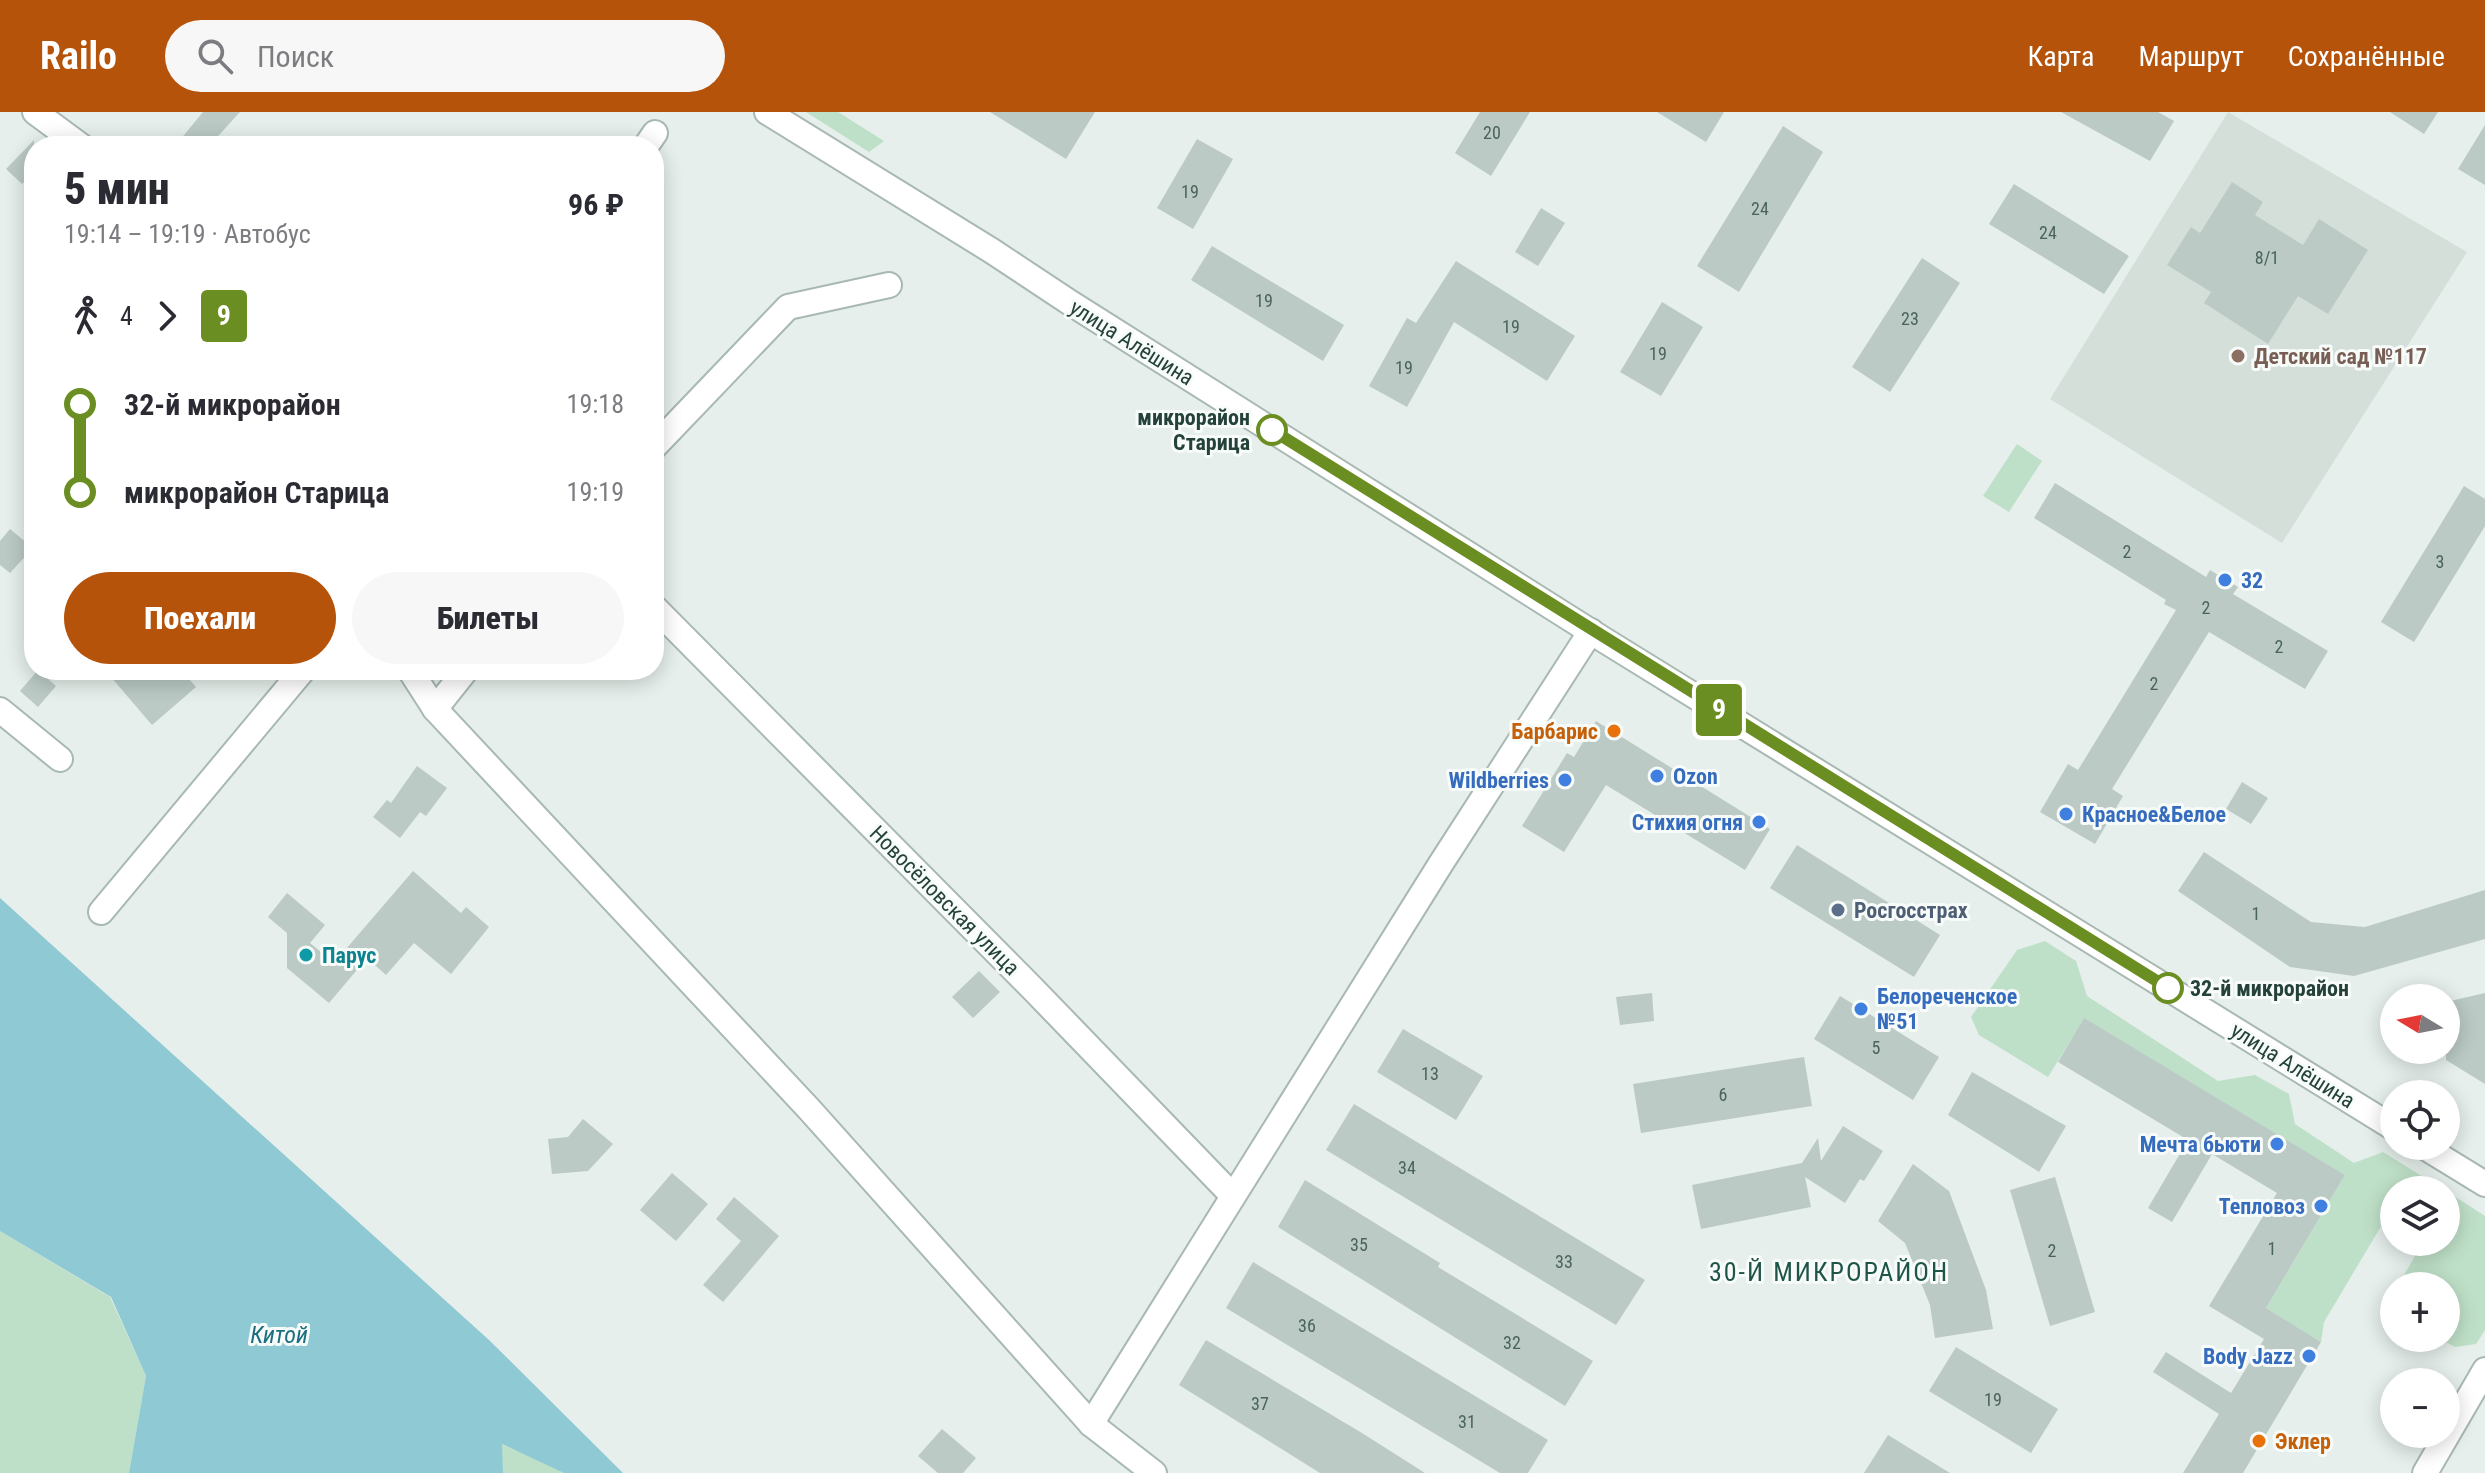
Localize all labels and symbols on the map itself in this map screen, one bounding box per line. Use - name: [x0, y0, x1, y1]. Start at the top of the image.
- house number: 20: [1483, 122, 1501, 143]
- house number: 19: [1181, 181, 1199, 202]
- house number: 24: [1751, 198, 1769, 219]
- house number: 24: [2039, 222, 2057, 243]
- house number: 8/1: [2255, 247, 2279, 268]
- house number: 19: [1255, 290, 1273, 311]
- street label: улица Алёшина: [1065, 294, 1198, 390]
- house number: 23: [1901, 308, 1919, 329]
- house number: 19: [1502, 316, 1520, 337]
- house number: 19: [1649, 343, 1667, 364]
- place label: Детский сад №117: [2254, 344, 2427, 369]
- marker: Детский сад №117: [2229, 347, 2247, 365]
- house number: 19: [1395, 357, 1413, 378]
- place label: микрорайон Старица: [1137, 405, 1250, 455]
- marker: микрорайон Старица: [1257, 415, 1287, 445]
- house number: 2: [2123, 541, 2132, 562]
- house number: 3: [2436, 551, 2444, 572]
- place label: 32: [2241, 568, 2263, 593]
- marker: 32: [2216, 571, 2234, 589]
- house number: 2: [2202, 597, 2211, 618]
- house number: 2: [2275, 636, 2284, 657]
- house number: 2: [2150, 673, 2159, 694]
- line badge: 9: [1693, 684, 1745, 736]
- place label: Барбарис: [1511, 719, 1598, 744]
- marker: Барбарис: [1605, 722, 1623, 740]
- place label: Ozon: [1673, 764, 1718, 789]
- marker: Ozon: [1648, 767, 1666, 785]
- place label: Wildberries: [1448, 768, 1549, 793]
- marker: Wildberries: [1556, 771, 1574, 789]
- place label: Красное&Белое: [2082, 802, 2226, 827]
- marker: Красное&Белое: [2057, 805, 2075, 823]
- place label: Стихия огня: [1632, 810, 1743, 835]
- marker: Стихия огня: [1750, 813, 1768, 831]
- street label: Новосёловская улица: [865, 821, 1024, 980]
- place label: Росгосстрах: [1854, 898, 1968, 923]
- marker: Росгосстрах: [1829, 901, 1847, 919]
- house number: 1: [2252, 903, 2260, 924]
- place label: Парус: [322, 943, 376, 968]
- marker: Парус: [297, 946, 315, 964]
- marker: 32-й микрорайон: [2153, 973, 2183, 1003]
- place label: 32-й микрорайон: [2190, 976, 2349, 1001]
- place label: Белореченское №51: [1877, 984, 2017, 1034]
- north arrow: [2380, 984, 2460, 1064]
- marker: Белореченское №51: [1852, 1000, 1870, 1018]
- street label: улица Алёшина: [2226, 1017, 2359, 1113]
- house number: 5: [1872, 1037, 1881, 1058]
- house number: 13: [1421, 1063, 1439, 1084]
- house number: 6: [1719, 1084, 1727, 1105]
- place label: Мечта бьюти: [2140, 1132, 2261, 1157]
- marker: Мечта бьюти: [2268, 1135, 2286, 1153]
- house number: 34: [1398, 1157, 1416, 1178]
- place label: Тепловоз: [2219, 1194, 2305, 1219]
- marker: Тепловоз: [2312, 1197, 2330, 1215]
- house number: 35: [1350, 1234, 1368, 1255]
- house number: 1: [2268, 1238, 2276, 1259]
- house number: 2: [2048, 1240, 2057, 1261]
- house number: 33: [1555, 1251, 1573, 1272]
- district label: 30-Й МИКРОРАЙОН: [1709, 1257, 1949, 1287]
- house number: 36: [1298, 1315, 1316, 1336]
- water label: Китой: [250, 1321, 308, 1349]
- house number: 32: [1503, 1332, 1521, 1353]
- place label: Body Jazz: [2203, 1344, 2293, 1369]
- marker: Body Jazz: [2300, 1347, 2318, 1365]
- house number: 19: [1984, 1389, 2002, 1410]
- house number: 37: [1251, 1393, 1269, 1414]
- house number: 31: [1458, 1411, 1476, 1432]
- place label: Эклер: [2275, 1429, 2331, 1454]
- marker: Эклер: [2250, 1432, 2268, 1450]

